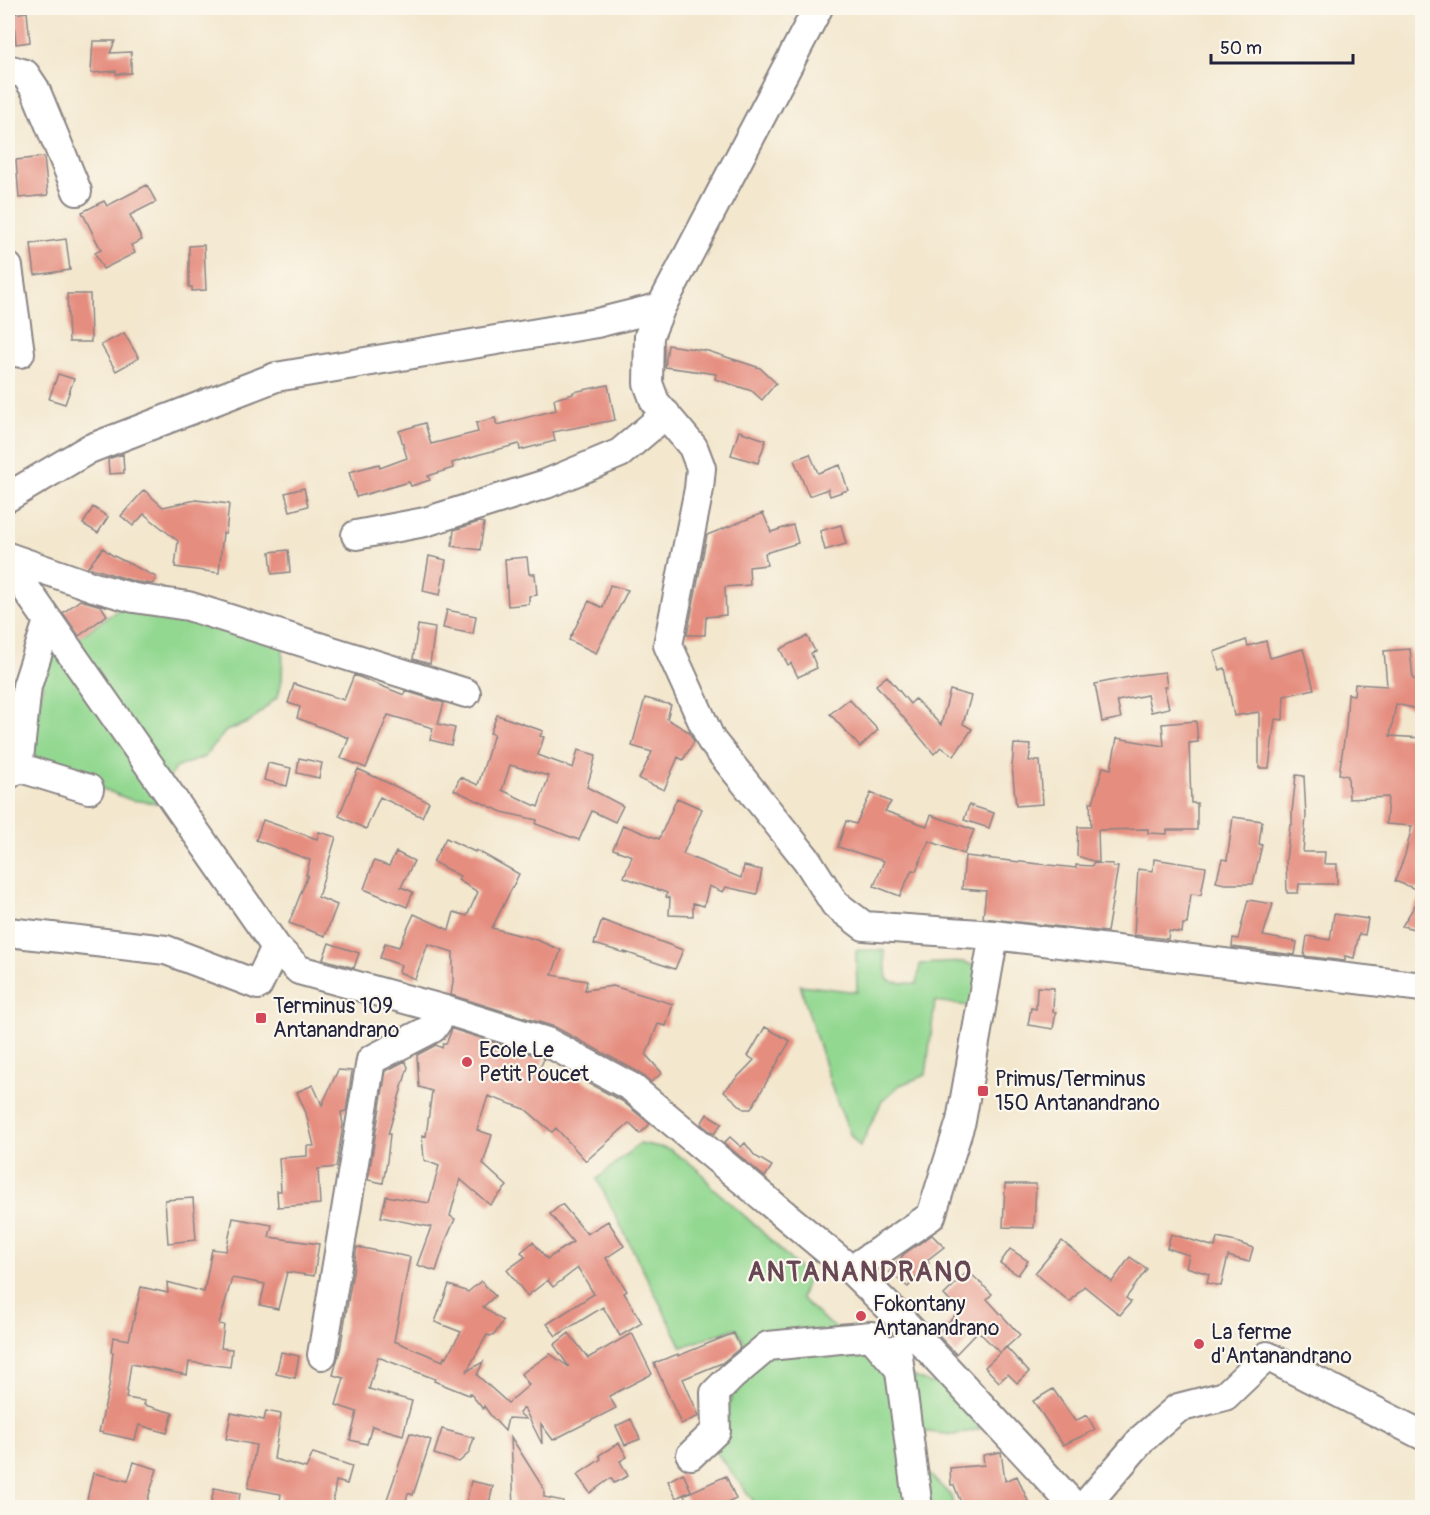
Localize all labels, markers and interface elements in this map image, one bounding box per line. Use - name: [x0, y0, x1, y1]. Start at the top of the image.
- scale bar: [1211, 27, 1354, 65]
- text: 50 m: [1220, 37, 1262, 60]
- place label: Terminus 109 Antanandrano: [273, 993, 399, 1044]
- marker: Terminus 109 Antanandrano: [254, 1011, 268, 1025]
- place label: Ecole Le Petit Poucet: [479, 1037, 590, 1088]
- marker: Ecole Le Petit Poucet: [460, 1055, 474, 1069]
- place label: Primus/Terminus 150 Antanandrano: [995, 1066, 1160, 1117]
- marker: Primus/Terminus 150 Antanandrano: [976, 1084, 990, 1098]
- district label: ANTANANDRANO: [748, 1256, 972, 1289]
- place label: Fokontany Antanandrano: [873, 1291, 999, 1342]
- marker: Fokontany Antanandrano: [854, 1309, 868, 1323]
- place label: La ferme d'Antanandrano: [1211, 1319, 1352, 1370]
- marker: La ferme d'Antanandrano: [1192, 1337, 1206, 1351]

